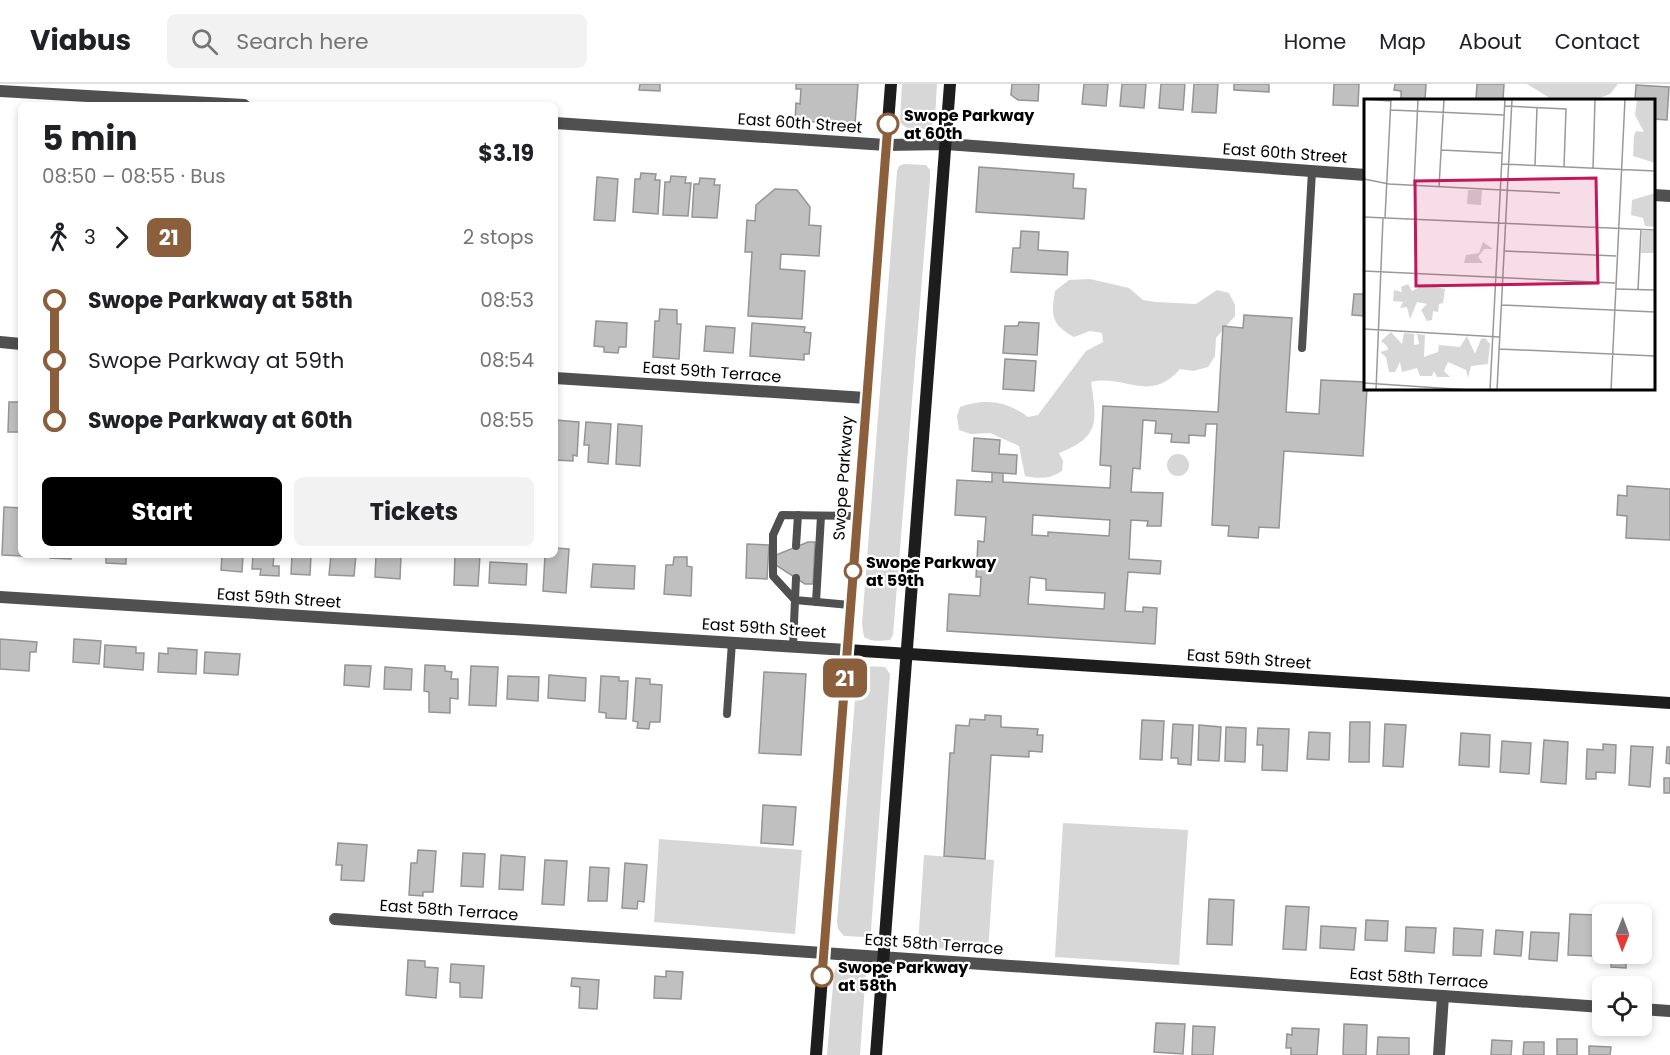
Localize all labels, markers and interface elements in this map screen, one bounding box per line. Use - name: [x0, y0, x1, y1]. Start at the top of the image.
- search box: [167, 14, 587, 68]
- text: Viabus: [30, 21, 131, 60]
- icon: search: [188, 25, 221, 58]
- text: Search here: [236, 26, 369, 57]
- text: Home: [1284, 27, 1346, 56]
- text: Map: [1379, 27, 1426, 56]
- text: About: [1459, 27, 1522, 56]
- text: Contact: [1555, 27, 1640, 56]
- inset map: [1364, 99, 1655, 390]
- place label: Swope Parkway at 60th: [904, 104, 1035, 145]
- street label: East 60th Street: [737, 107, 863, 139]
- marker: Swope Parkway at 60th: [877, 113, 899, 135]
- text: 5 min: [42, 115, 137, 162]
- street label: East 60th Street: [1222, 137, 1348, 169]
- text: $3.19: [478, 138, 534, 169]
- text: 08:50 – 08:55 · Bus: [42, 162, 226, 190]
- icon: walk: [42, 221, 75, 254]
- icon: forward: [105, 221, 138, 254]
- text: 3: [84, 223, 96, 251]
- text: 21: [159, 223, 179, 252]
- text: 2 stops: [463, 223, 534, 251]
- text: Swope Parkway at 58th: [88, 285, 353, 316]
- text: 08:53: [480, 286, 534, 314]
- text: Swope Parkway at 59th: [88, 345, 344, 376]
- text: 08:54: [479, 346, 534, 374]
- street label: East 59th Terrace: [642, 356, 782, 388]
- text: Swope Parkway at 60th: [88, 405, 353, 436]
- text: 08:55: [479, 406, 534, 434]
- street label: Swope Parkway: [827, 415, 859, 541]
- button: Start: [42, 477, 282, 546]
- button: Tickets: [294, 477, 534, 546]
- place label: Swope Parkway at 59th: [866, 551, 997, 592]
- marker: Swope Parkway at 59th: [844, 562, 862, 580]
- street label: East 59th Street: [216, 582, 342, 614]
- street label: East 59th Street: [701, 612, 827, 644]
- street label: East 59th Street: [1186, 643, 1312, 675]
- line badge: 21: [818, 658, 872, 698]
- text: 21: [835, 664, 855, 693]
- street label: East 58th Terrace: [379, 894, 519, 926]
- north arrow: [1592, 904, 1652, 964]
- map controls: [1592, 904, 1652, 1036]
- street label: East 58th Terrace: [864, 928, 1004, 960]
- place label: Swope Parkway at 58th: [838, 956, 969, 997]
- street label: East 58th Terrace: [1349, 962, 1489, 994]
- marker: Swope Parkway at 58th: [811, 965, 833, 987]
- button: locate: [1592, 976, 1652, 1036]

